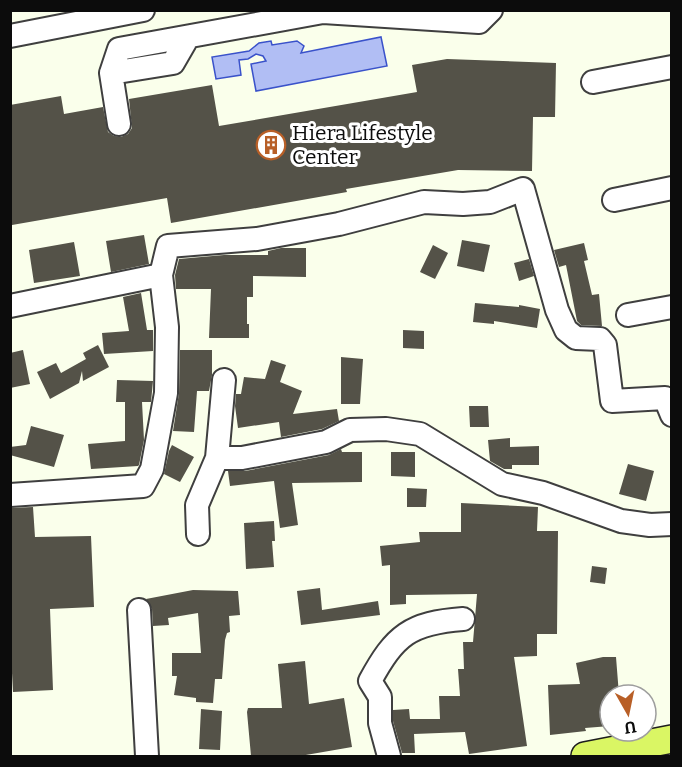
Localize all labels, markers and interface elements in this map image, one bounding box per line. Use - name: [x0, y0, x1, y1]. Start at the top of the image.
- place label: Hiera Lifestyle Center: [292, 120, 433, 170]
- building icon: Hiera Lifestyle Center: [255, 129, 287, 161]
- north arrow: [598, 683, 658, 743]
- text: U: [623, 717, 638, 738]

